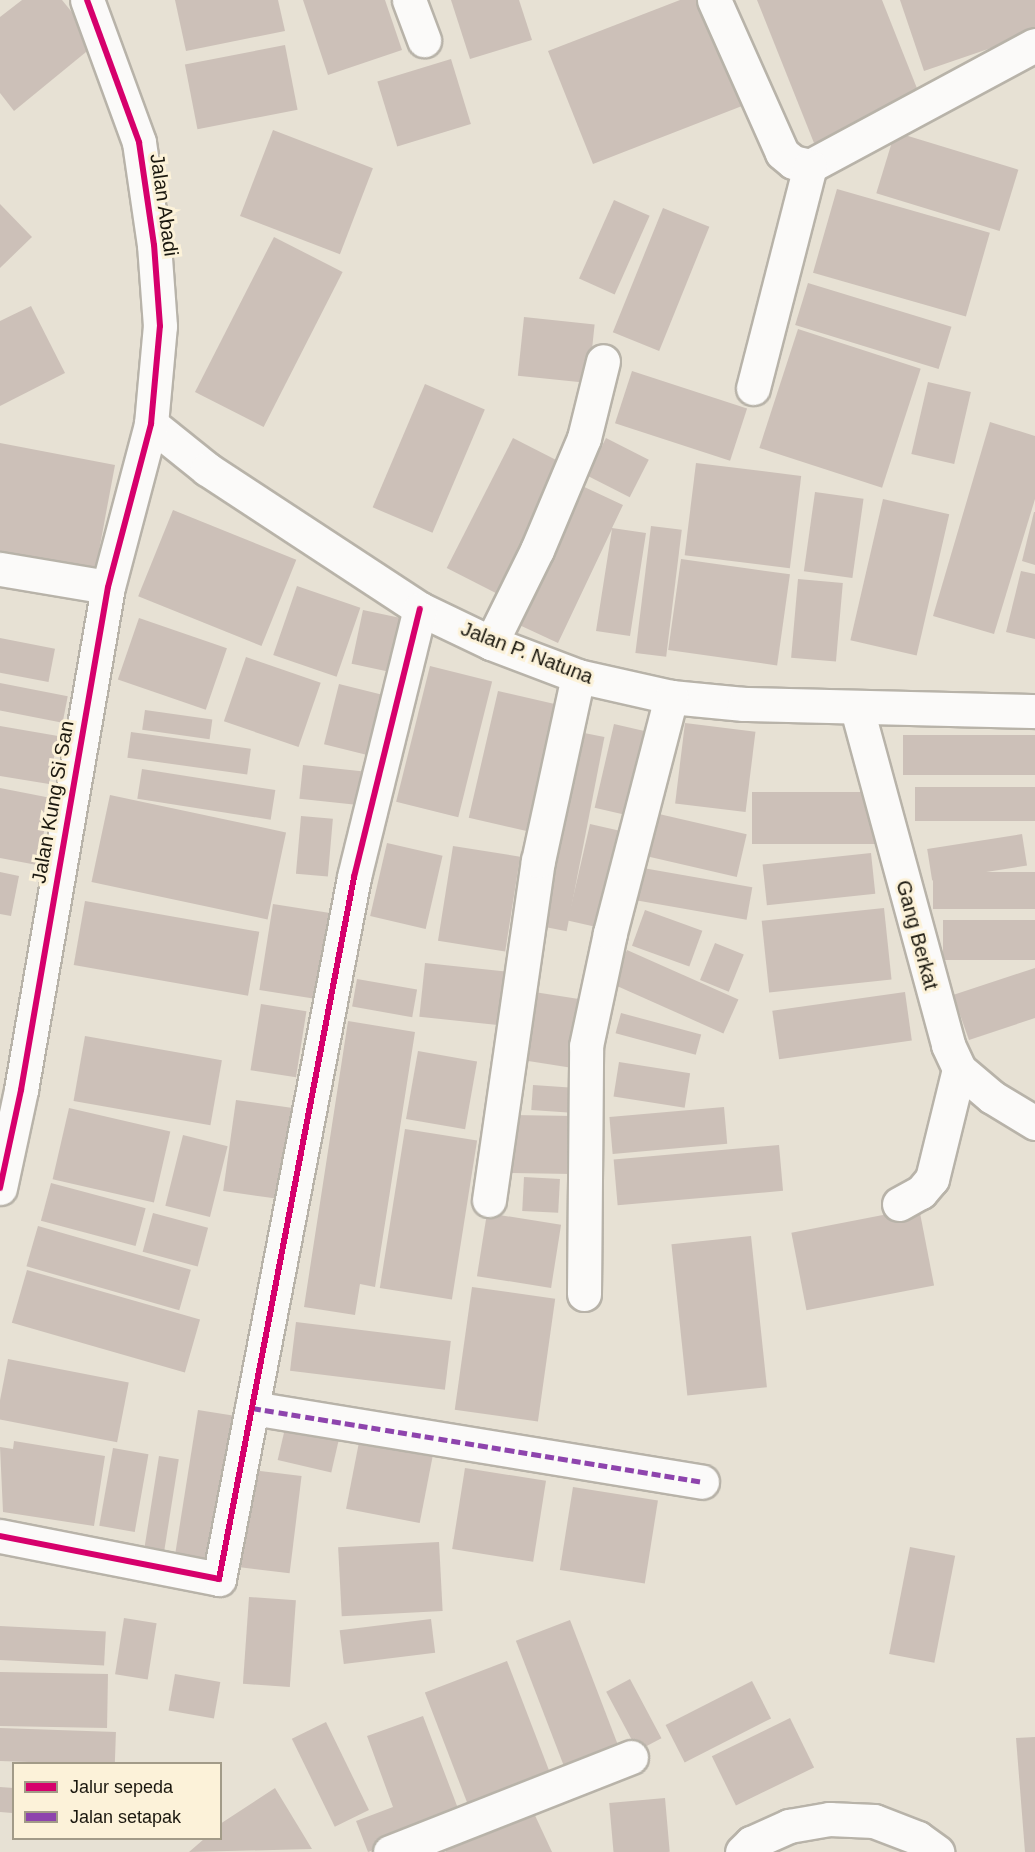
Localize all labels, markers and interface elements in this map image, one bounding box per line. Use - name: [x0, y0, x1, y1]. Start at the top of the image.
- street label: Jalan Abadi: [145, 152, 183, 258]
- street label: Jalan P. Natuna: [457, 617, 597, 689]
- street label: Jalan Kung Si San: [27, 719, 79, 885]
- street label: Gang Berkat: [891, 878, 943, 992]
- legend: [12, 1762, 222, 1840]
- text: Jalur sepeda: [70, 1777, 173, 1797]
- text: Jalan setapak: [70, 1807, 181, 1827]

